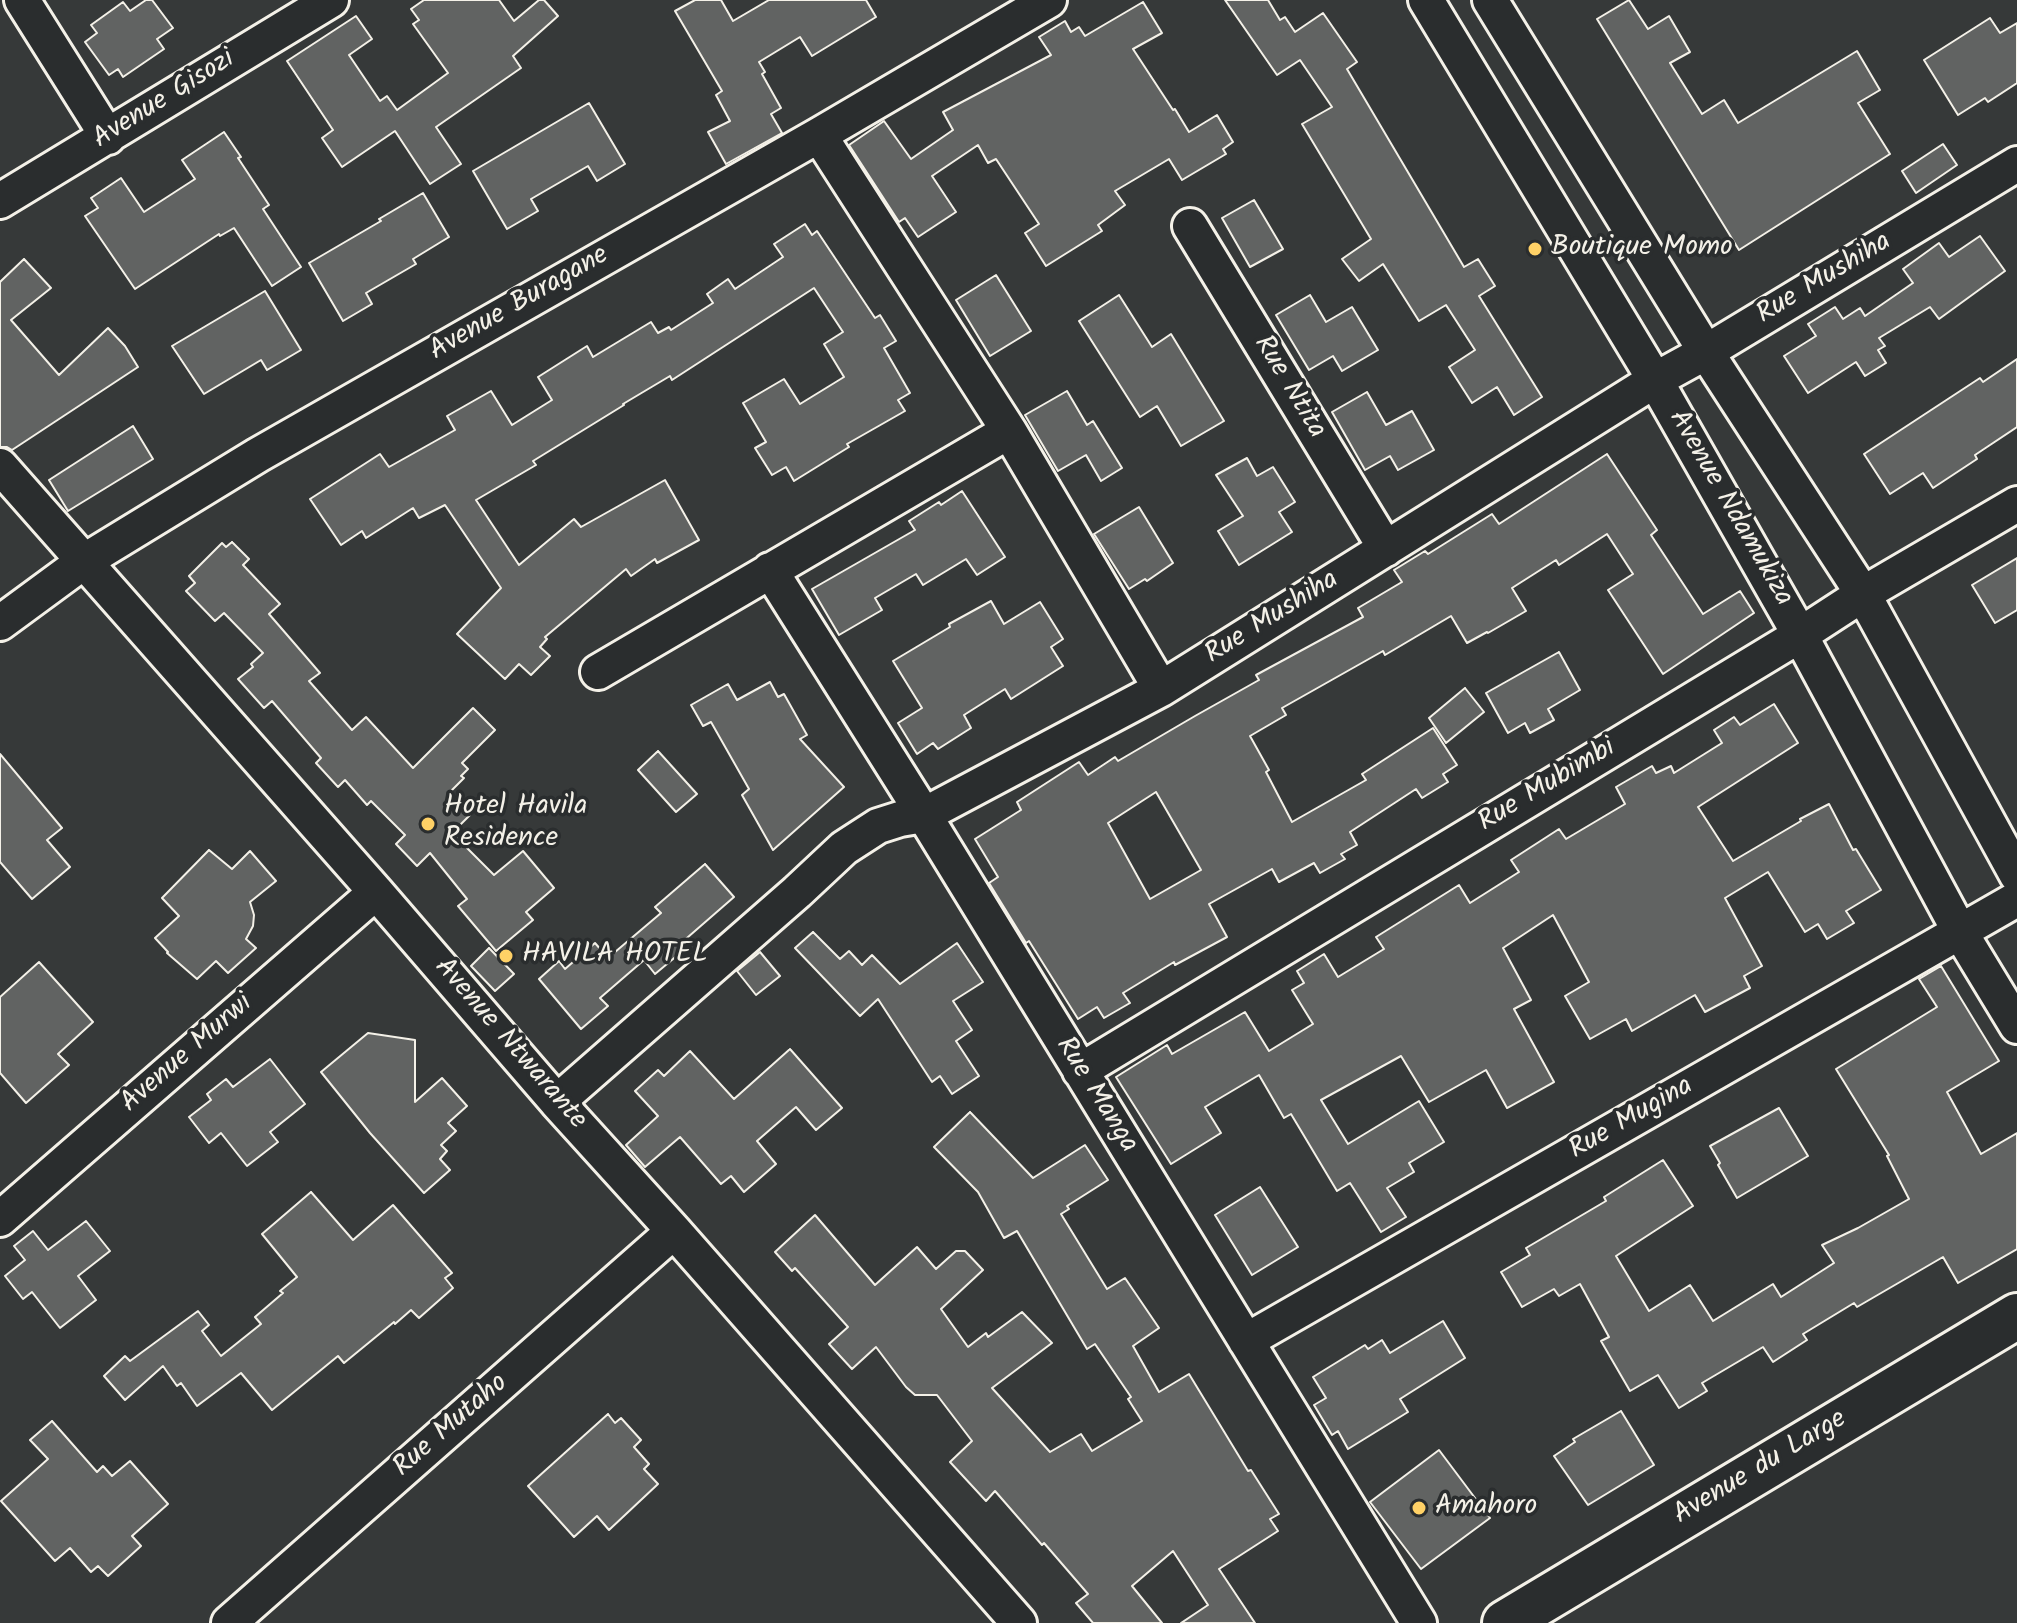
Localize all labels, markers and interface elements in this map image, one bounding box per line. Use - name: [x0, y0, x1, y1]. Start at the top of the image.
- street label: Avenue Gisozi: [88, 44, 242, 158]
- street label: Rue Mushiha: [1752, 227, 1898, 333]
- place label: Boutique Momo: [1551, 232, 1733, 266]
- street label: Avenue Buragane: [424, 240, 616, 370]
- marker: Boutique Momo: [1526, 240, 1544, 258]
- street label: Rue Ntita: [1244, 330, 1332, 446]
- street label: Avenue Ndamukiza: [1659, 405, 1799, 613]
- street label: Rue Mushiha: [1200, 565, 1346, 673]
- street label: Rue Mubimbi: [1473, 733, 1623, 841]
- place label: Hotel Havila Residence: [444, 791, 587, 857]
- marker: Hotel Havila Residence: [419, 815, 437, 833]
- place label: HAVILA HOTEL: [522, 939, 707, 973]
- marker: HAVILA HOTEL: [497, 947, 515, 965]
- street label: Avenue Ntwarante: [425, 952, 593, 1138]
- street label: Avenue Murwi: [115, 989, 261, 1121]
- street label: Rue Manga: [1046, 1032, 1144, 1160]
- street label: Rue Mugina: [1564, 1071, 1700, 1169]
- street label: Rue Mutaho: [388, 1368, 516, 1486]
- street label: Avenue du Large: [1668, 1404, 1854, 1534]
- place label: Amahoro: [1435, 1491, 1537, 1525]
- marker: Amahoro: [1410, 1499, 1428, 1517]

